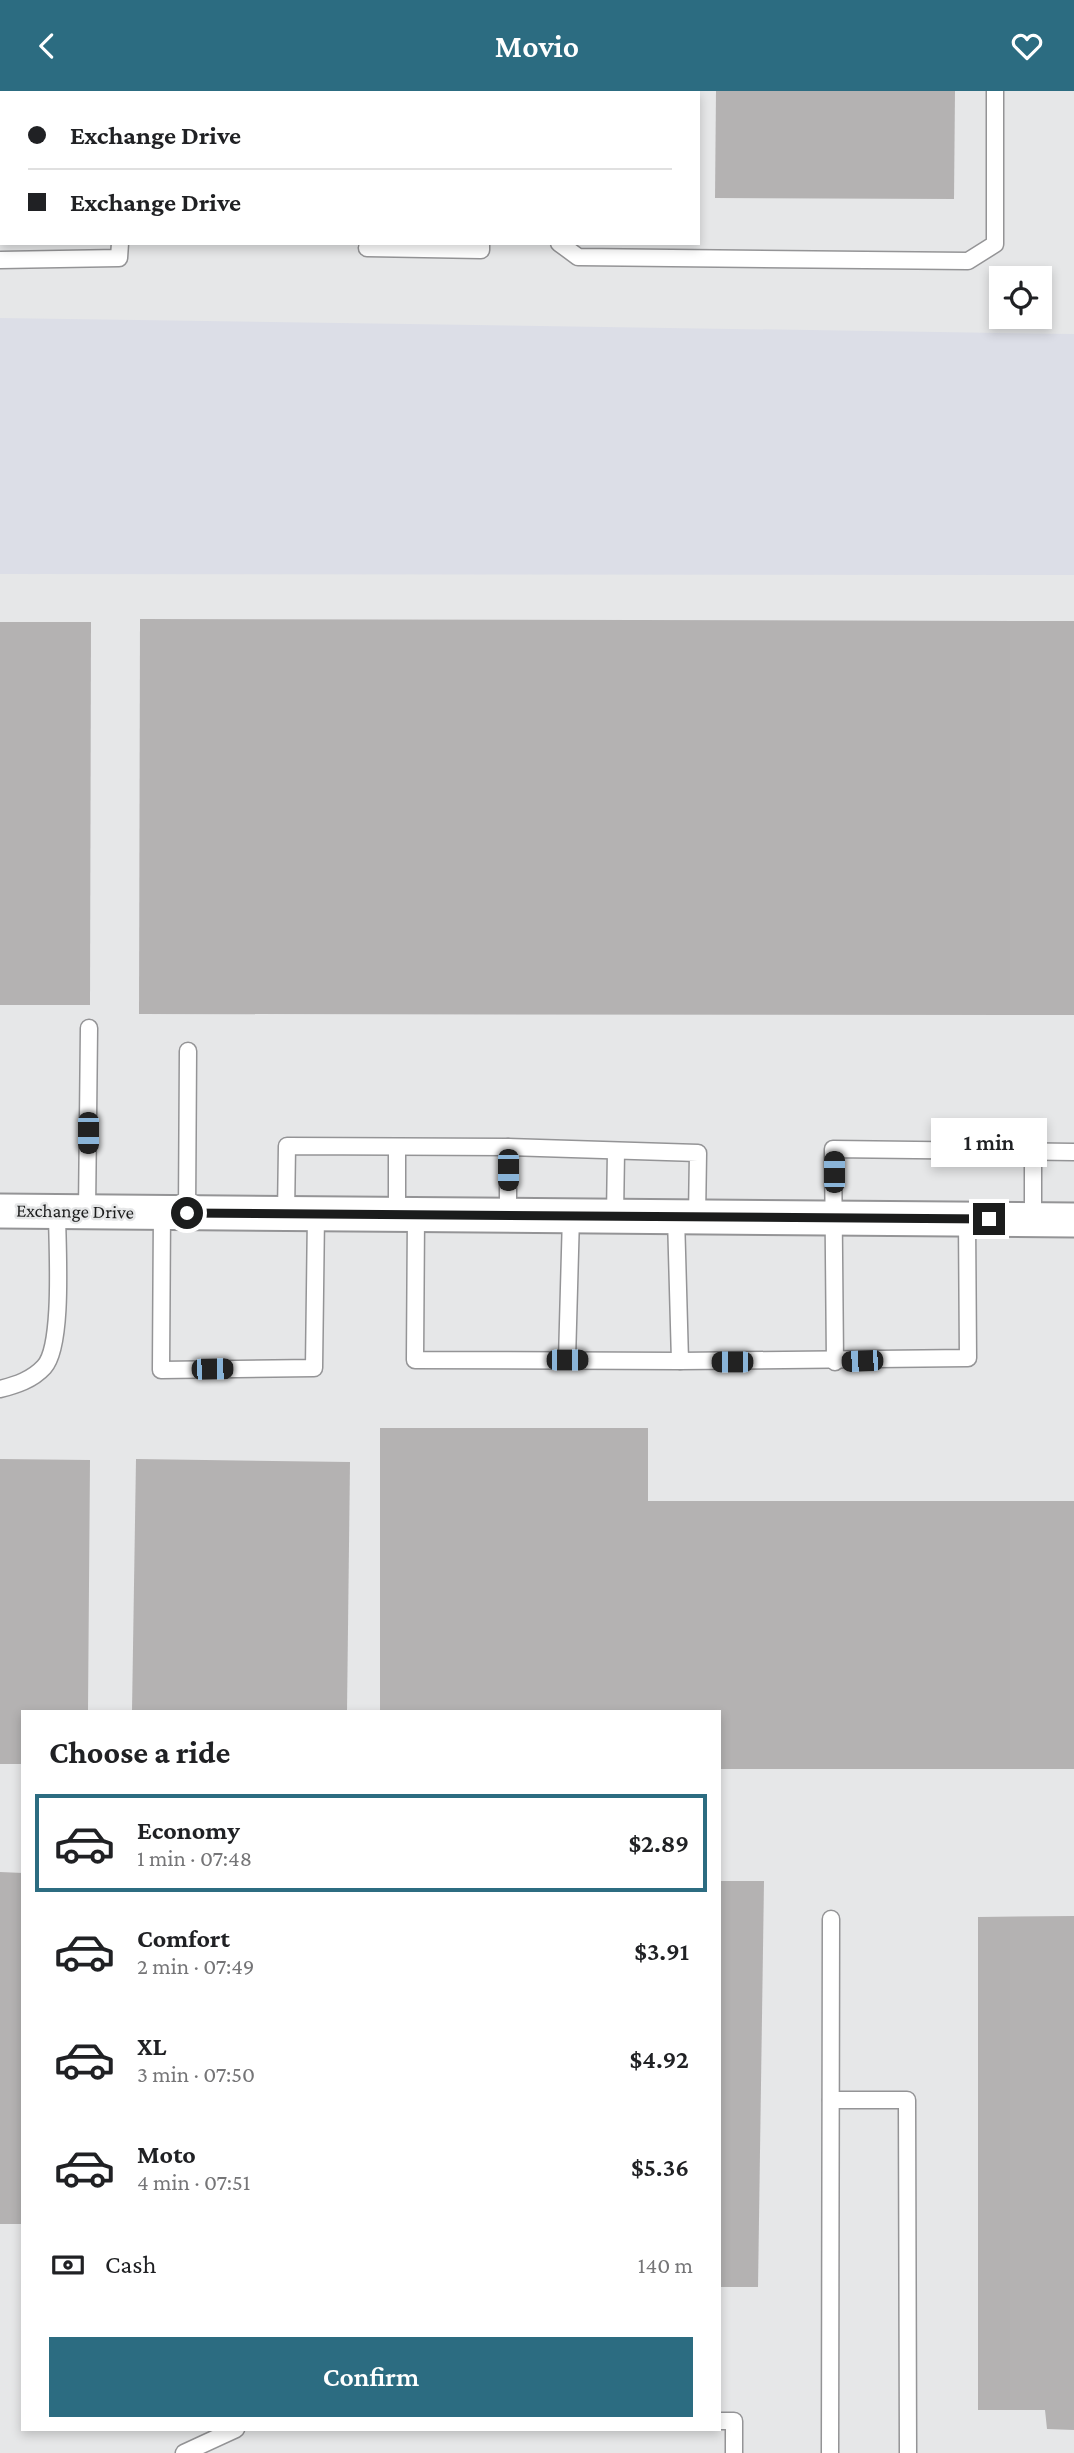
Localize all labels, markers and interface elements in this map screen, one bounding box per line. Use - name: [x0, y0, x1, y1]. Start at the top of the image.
- icon: back: [28, 27, 66, 65]
- icon: heart: [1008, 27, 1046, 65]
- text: Movio: [495, 28, 579, 64]
- text: Exchange Drive: [70, 121, 241, 150]
- text: Exchange Drive: [70, 188, 241, 217]
- map controls: [989, 266, 1052, 329]
- button: locate: [989, 266, 1052, 329]
- car: [78, 1112, 99, 1154]
- callout: 1 min: [931, 1117, 1047, 1167]
- text: 1 min: [963, 1129, 1015, 1155]
- car: [498, 1149, 519, 1191]
- car: [824, 1151, 845, 1193]
- route start: [171, 1197, 203, 1229]
- street label: Exchange Drive: [16, 1199, 134, 1223]
- route end: [973, 1203, 1005, 1235]
- car: [547, 1350, 589, 1371]
- car: [841, 1350, 884, 1372]
- car: [712, 1352, 754, 1373]
- car: [191, 1358, 234, 1380]
- text: Choose a ride: [49, 1734, 230, 1770]
- icon: car: [53, 1812, 116, 1875]
- text: Economy: [137, 1816, 240, 1845]
- text: $2.89: [628, 1829, 689, 1858]
- text: 1 min · 07:48: [137, 1845, 252, 1871]
- icon: car: [53, 1920, 116, 1983]
- text: Comfort: [137, 1924, 230, 1953]
- text: $3.91: [634, 1937, 689, 1966]
- text: 2 min · 07:49: [137, 1953, 254, 1979]
- icon: car: [53, 2028, 116, 2091]
- text: XL: [137, 2032, 166, 2061]
- text: $4.92: [630, 2045, 689, 2074]
- text: 3 min · 07:50: [137, 2061, 255, 2087]
- icon: car: [53, 2136, 116, 2199]
- text: Moto: [137, 2140, 196, 2169]
- text: $5.36: [631, 2153, 689, 2182]
- text: 4 min · 07:51: [137, 2169, 250, 2195]
- icon: cash: [49, 2246, 87, 2284]
- text: Cash: [105, 2250, 156, 2279]
- text: 140 m: [638, 2252, 693, 2278]
- button: Confirm: [49, 2337, 693, 2417]

